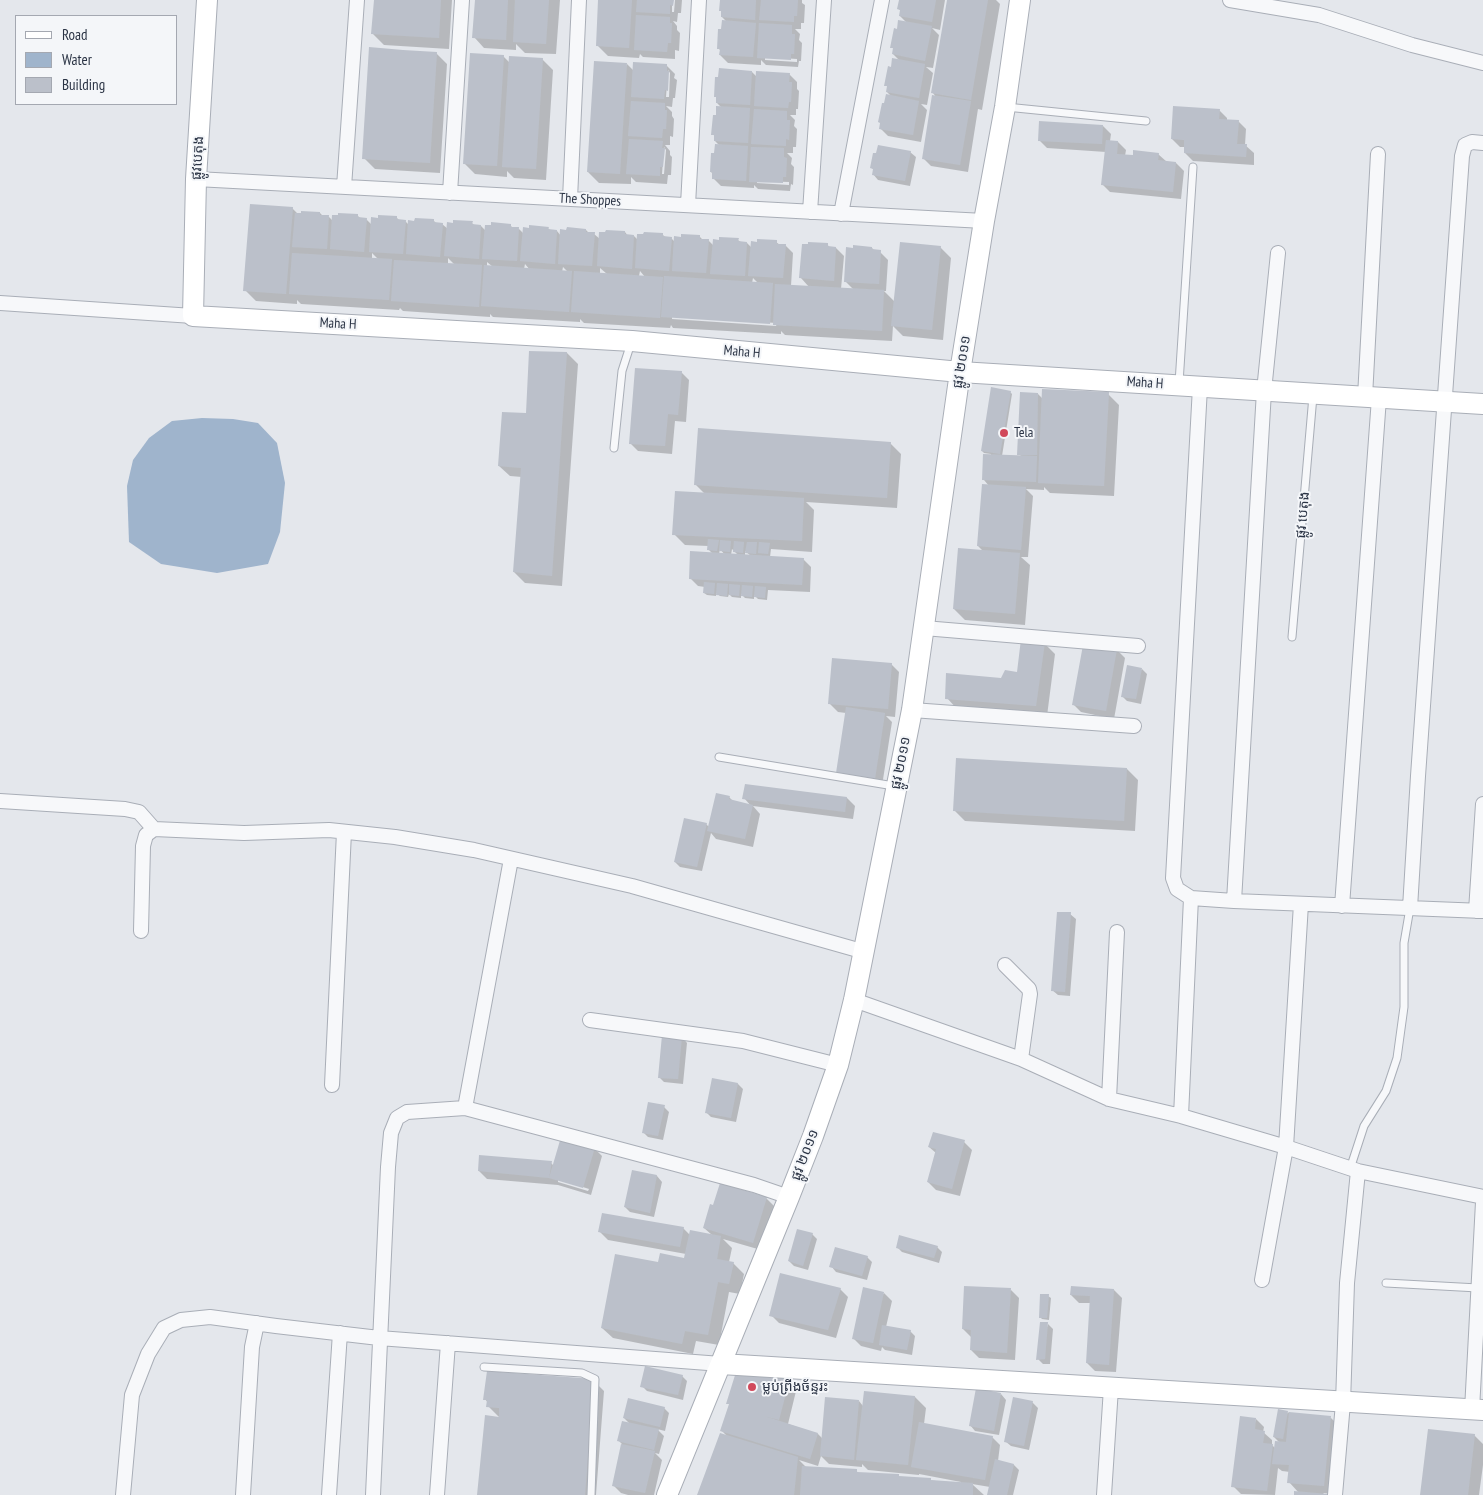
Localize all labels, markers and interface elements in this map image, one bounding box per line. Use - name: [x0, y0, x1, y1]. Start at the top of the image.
- legend: [15, 15, 178, 105]
- text: Road: [62, 25, 88, 44]
- text: Water: [62, 50, 92, 69]
- text: Building: [62, 75, 105, 94]
- street label: ផ្លូវបេតុង: [188, 136, 208, 180]
- street label: The Shoppes: [559, 190, 621, 210]
- street label: Maha H: [319, 315, 357, 333]
- street label: ផ្លូវ ២០១១: [950, 334, 974, 390]
- street label: Maha H: [723, 342, 761, 362]
- street label: Maha H: [1126, 373, 1164, 393]
- place label: Tela: [1014, 425, 1033, 441]
- marker: Tela: [998, 427, 1010, 439]
- street label: ផ្លូវ បេតុង: [1293, 491, 1313, 539]
- street label: ផ្លូវ ២០១១: [888, 735, 914, 791]
- street label: ផ្លូវ ២០១១: [788, 1127, 822, 1183]
- place label: ម្លប់ព្រីងច័ន្ទរះ: [762, 1379, 829, 1395]
- marker: ម្លប់ព្រីងច័ន្ទរះ: [746, 1381, 758, 1393]

